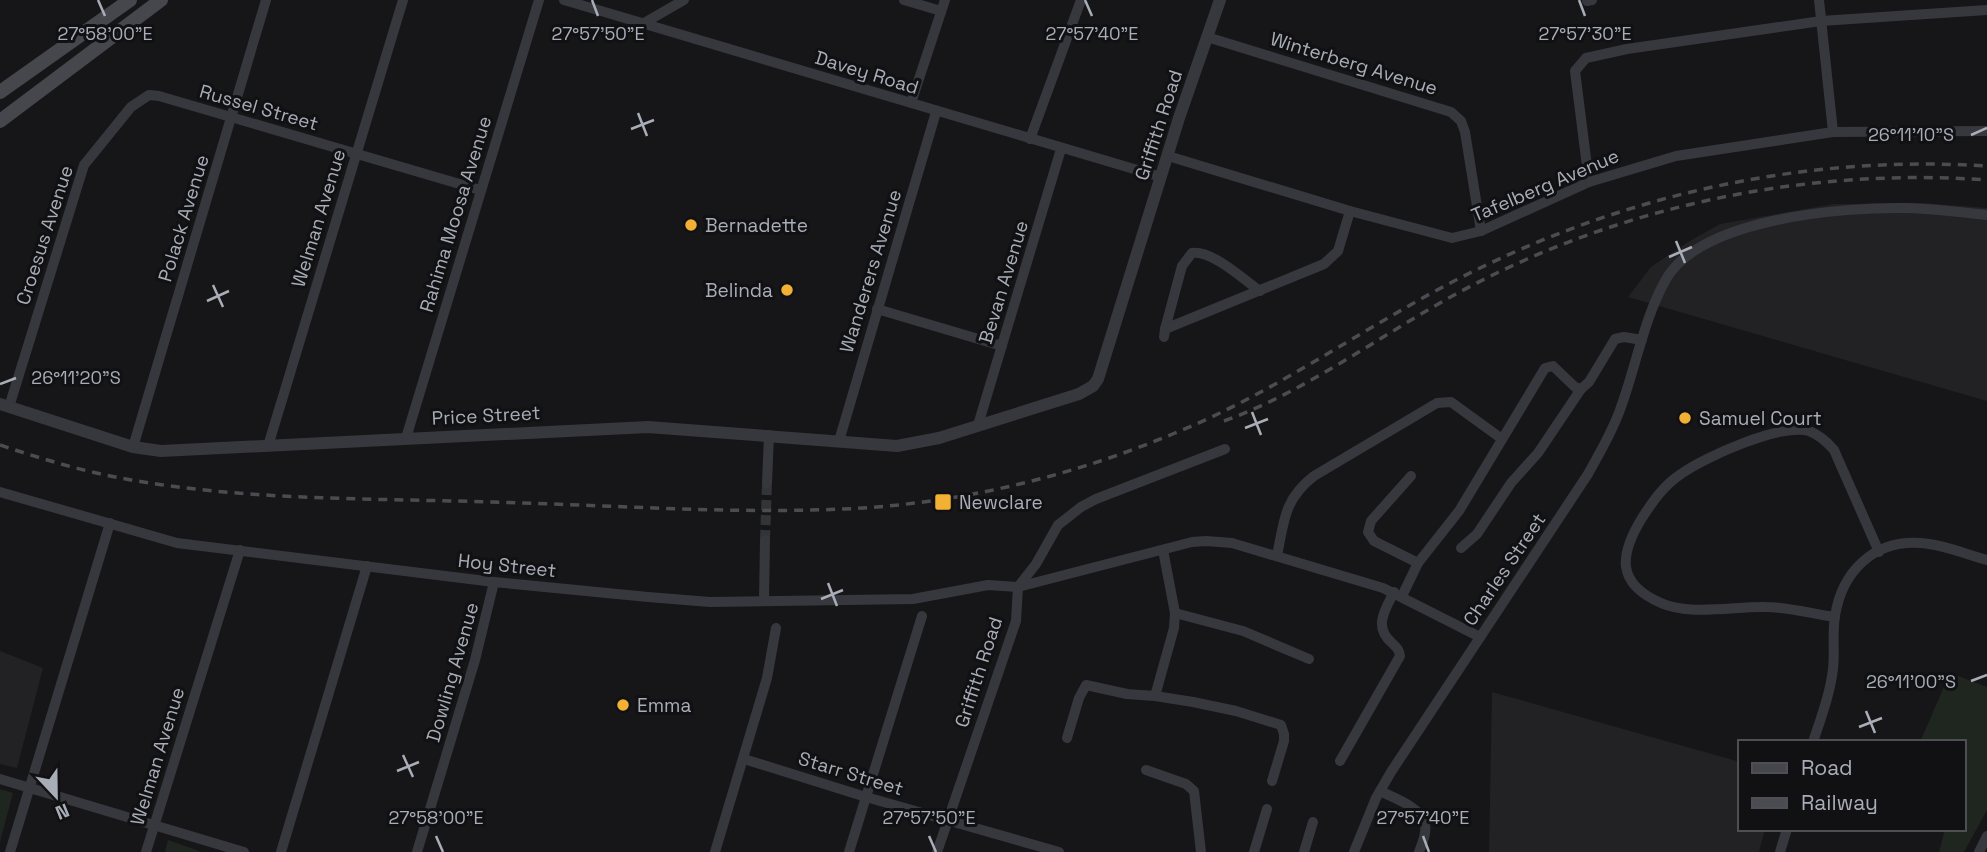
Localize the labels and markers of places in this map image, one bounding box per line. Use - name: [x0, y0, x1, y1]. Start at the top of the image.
- place label: Bernadette: [705, 213, 808, 238]
- marker: Bernadette: [683, 217, 699, 233]
- place label: Belinda: [705, 278, 773, 303]
- marker: Belinda: [779, 282, 795, 298]
- place label: Samuel Court: [1699, 406, 1822, 431]
- marker: Samuel Court: [1677, 410, 1693, 426]
- place label: Newclare: [959, 490, 1043, 515]
- marker: Newclare: [933, 492, 953, 512]
- place label: Emma: [637, 693, 691, 718]
- marker: Emma: [615, 697, 631, 713]

